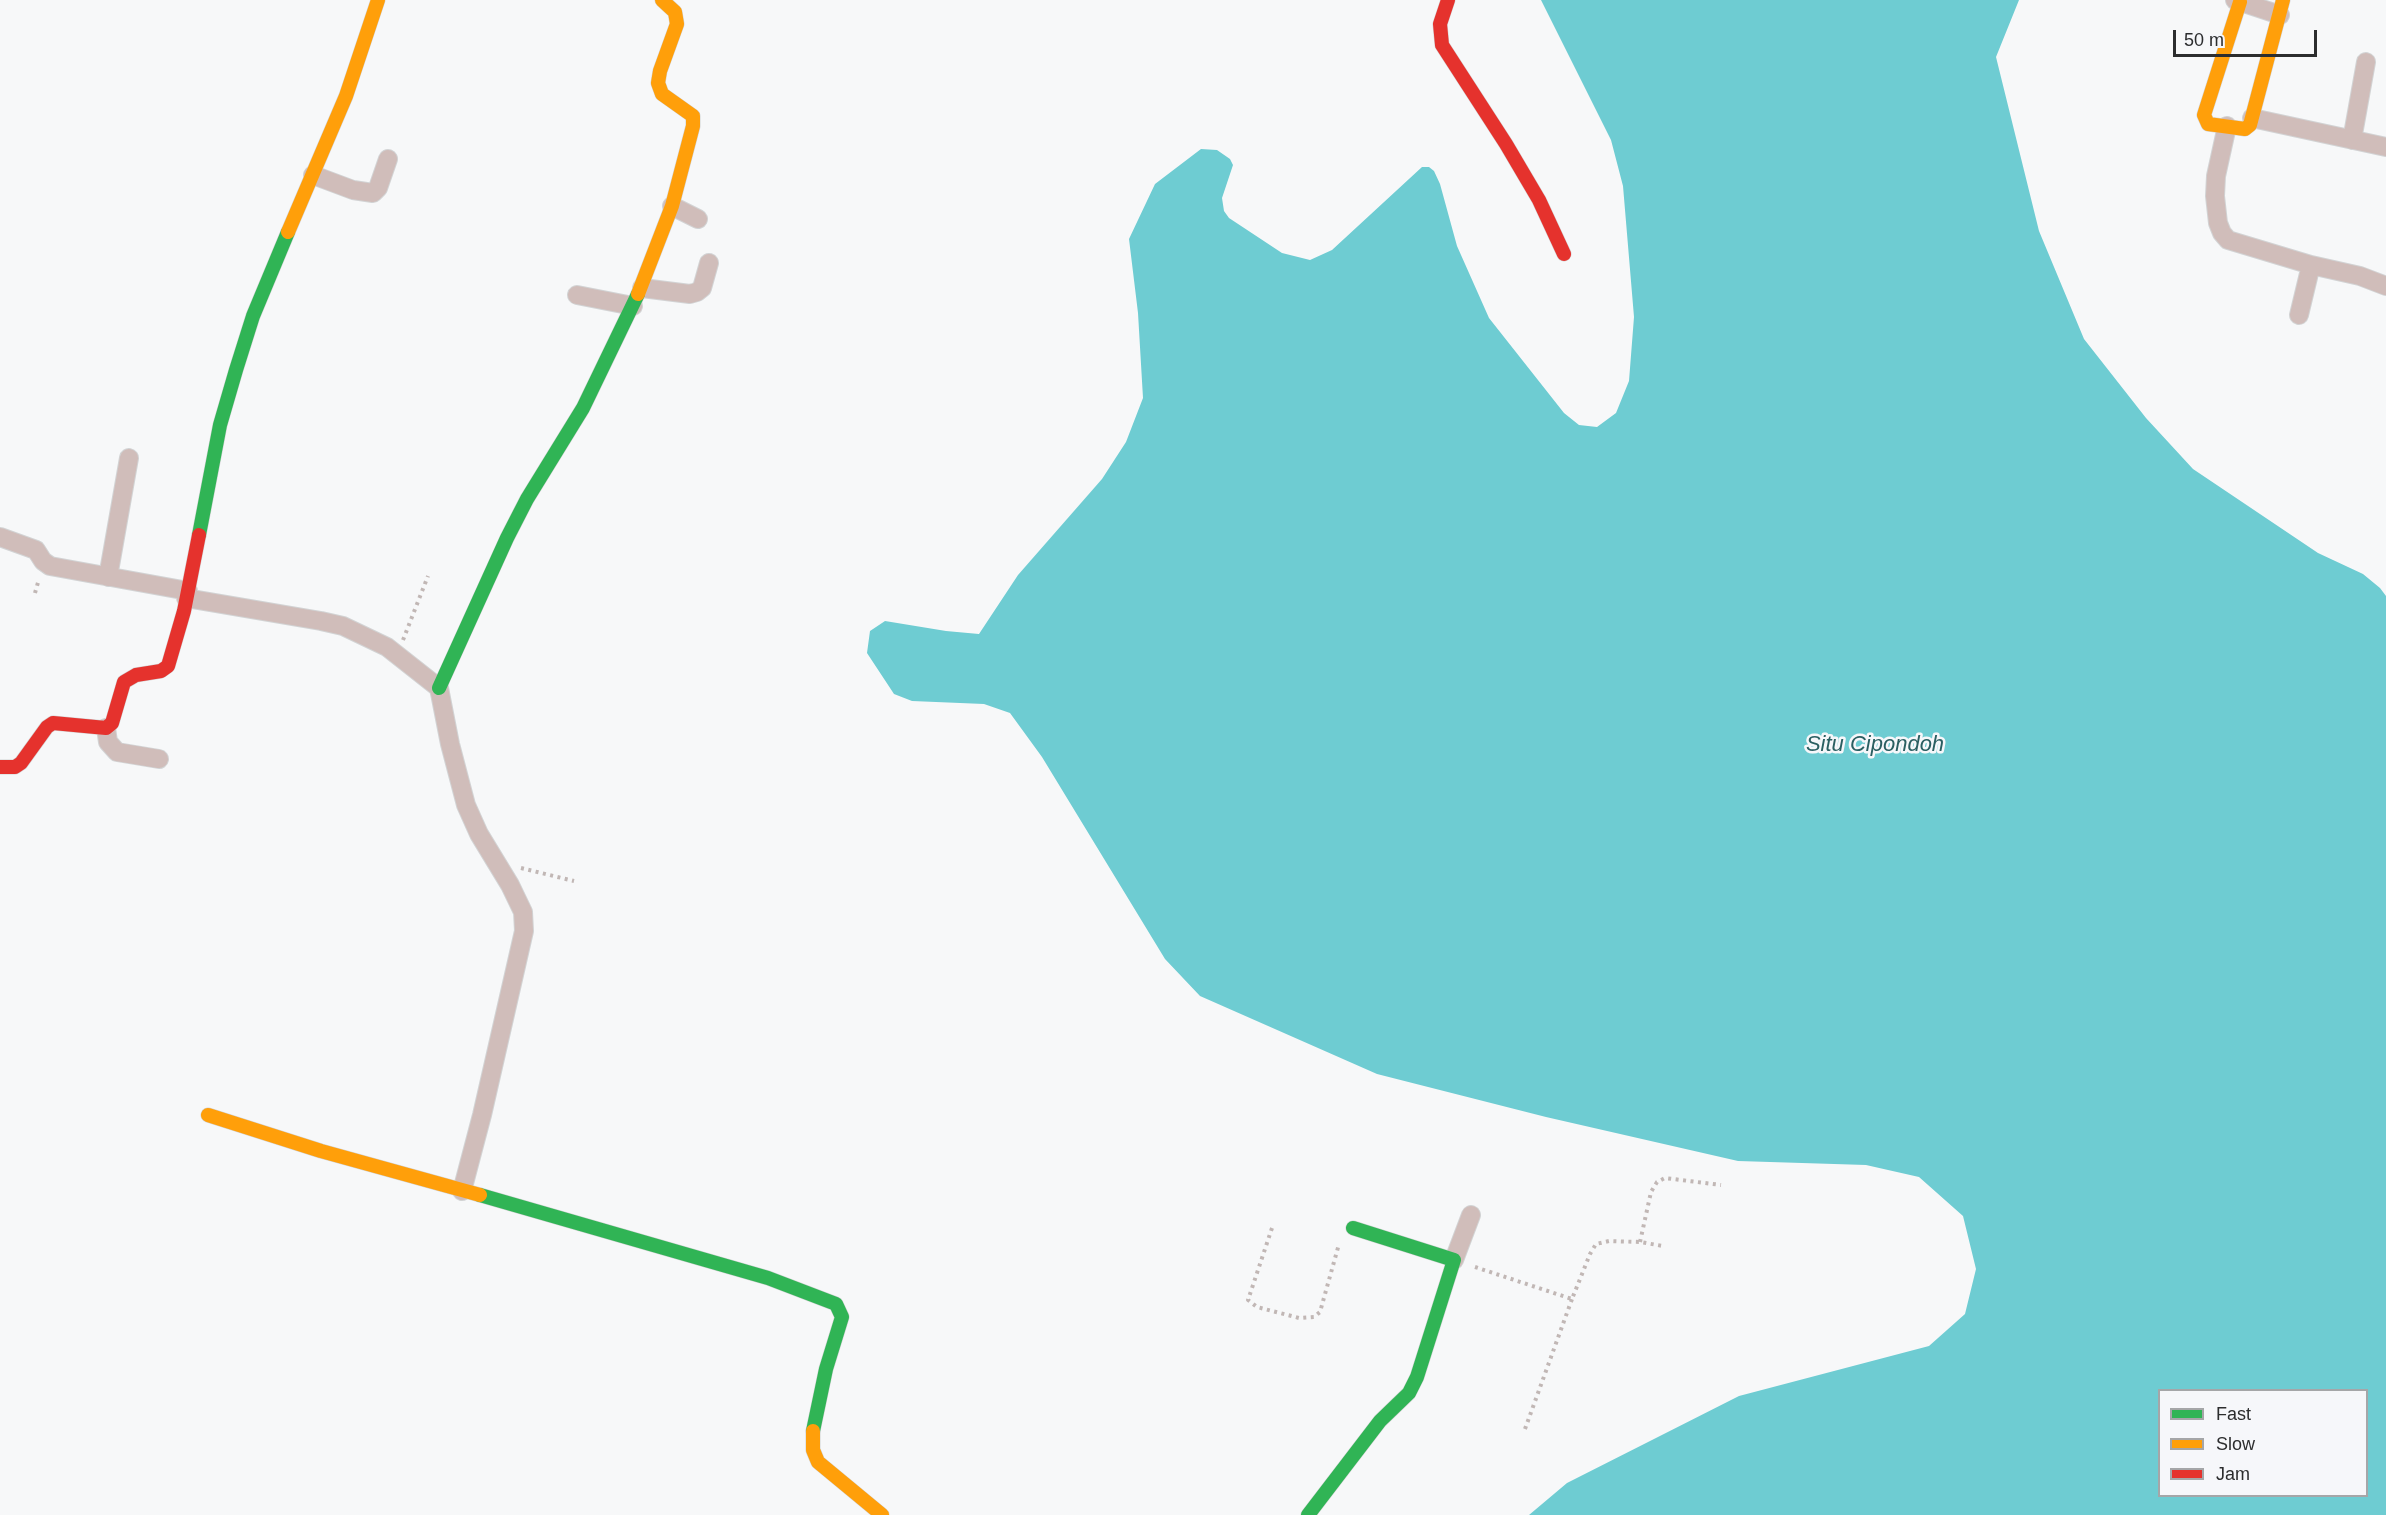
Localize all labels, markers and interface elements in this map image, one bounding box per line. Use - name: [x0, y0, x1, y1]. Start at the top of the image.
- scale bar: [2176, 18, 2320, 56]
- text: 50 m: [2184, 30, 2224, 50]
- water label: Situ Cipondoh: [1806, 732, 1944, 758]
- legend: [2158, 1389, 2368, 1497]
- text: Fast: [2216, 1404, 2251, 1424]
- text: Slow: [2216, 1434, 2255, 1454]
- text: Jam: [2216, 1464, 2250, 1484]

